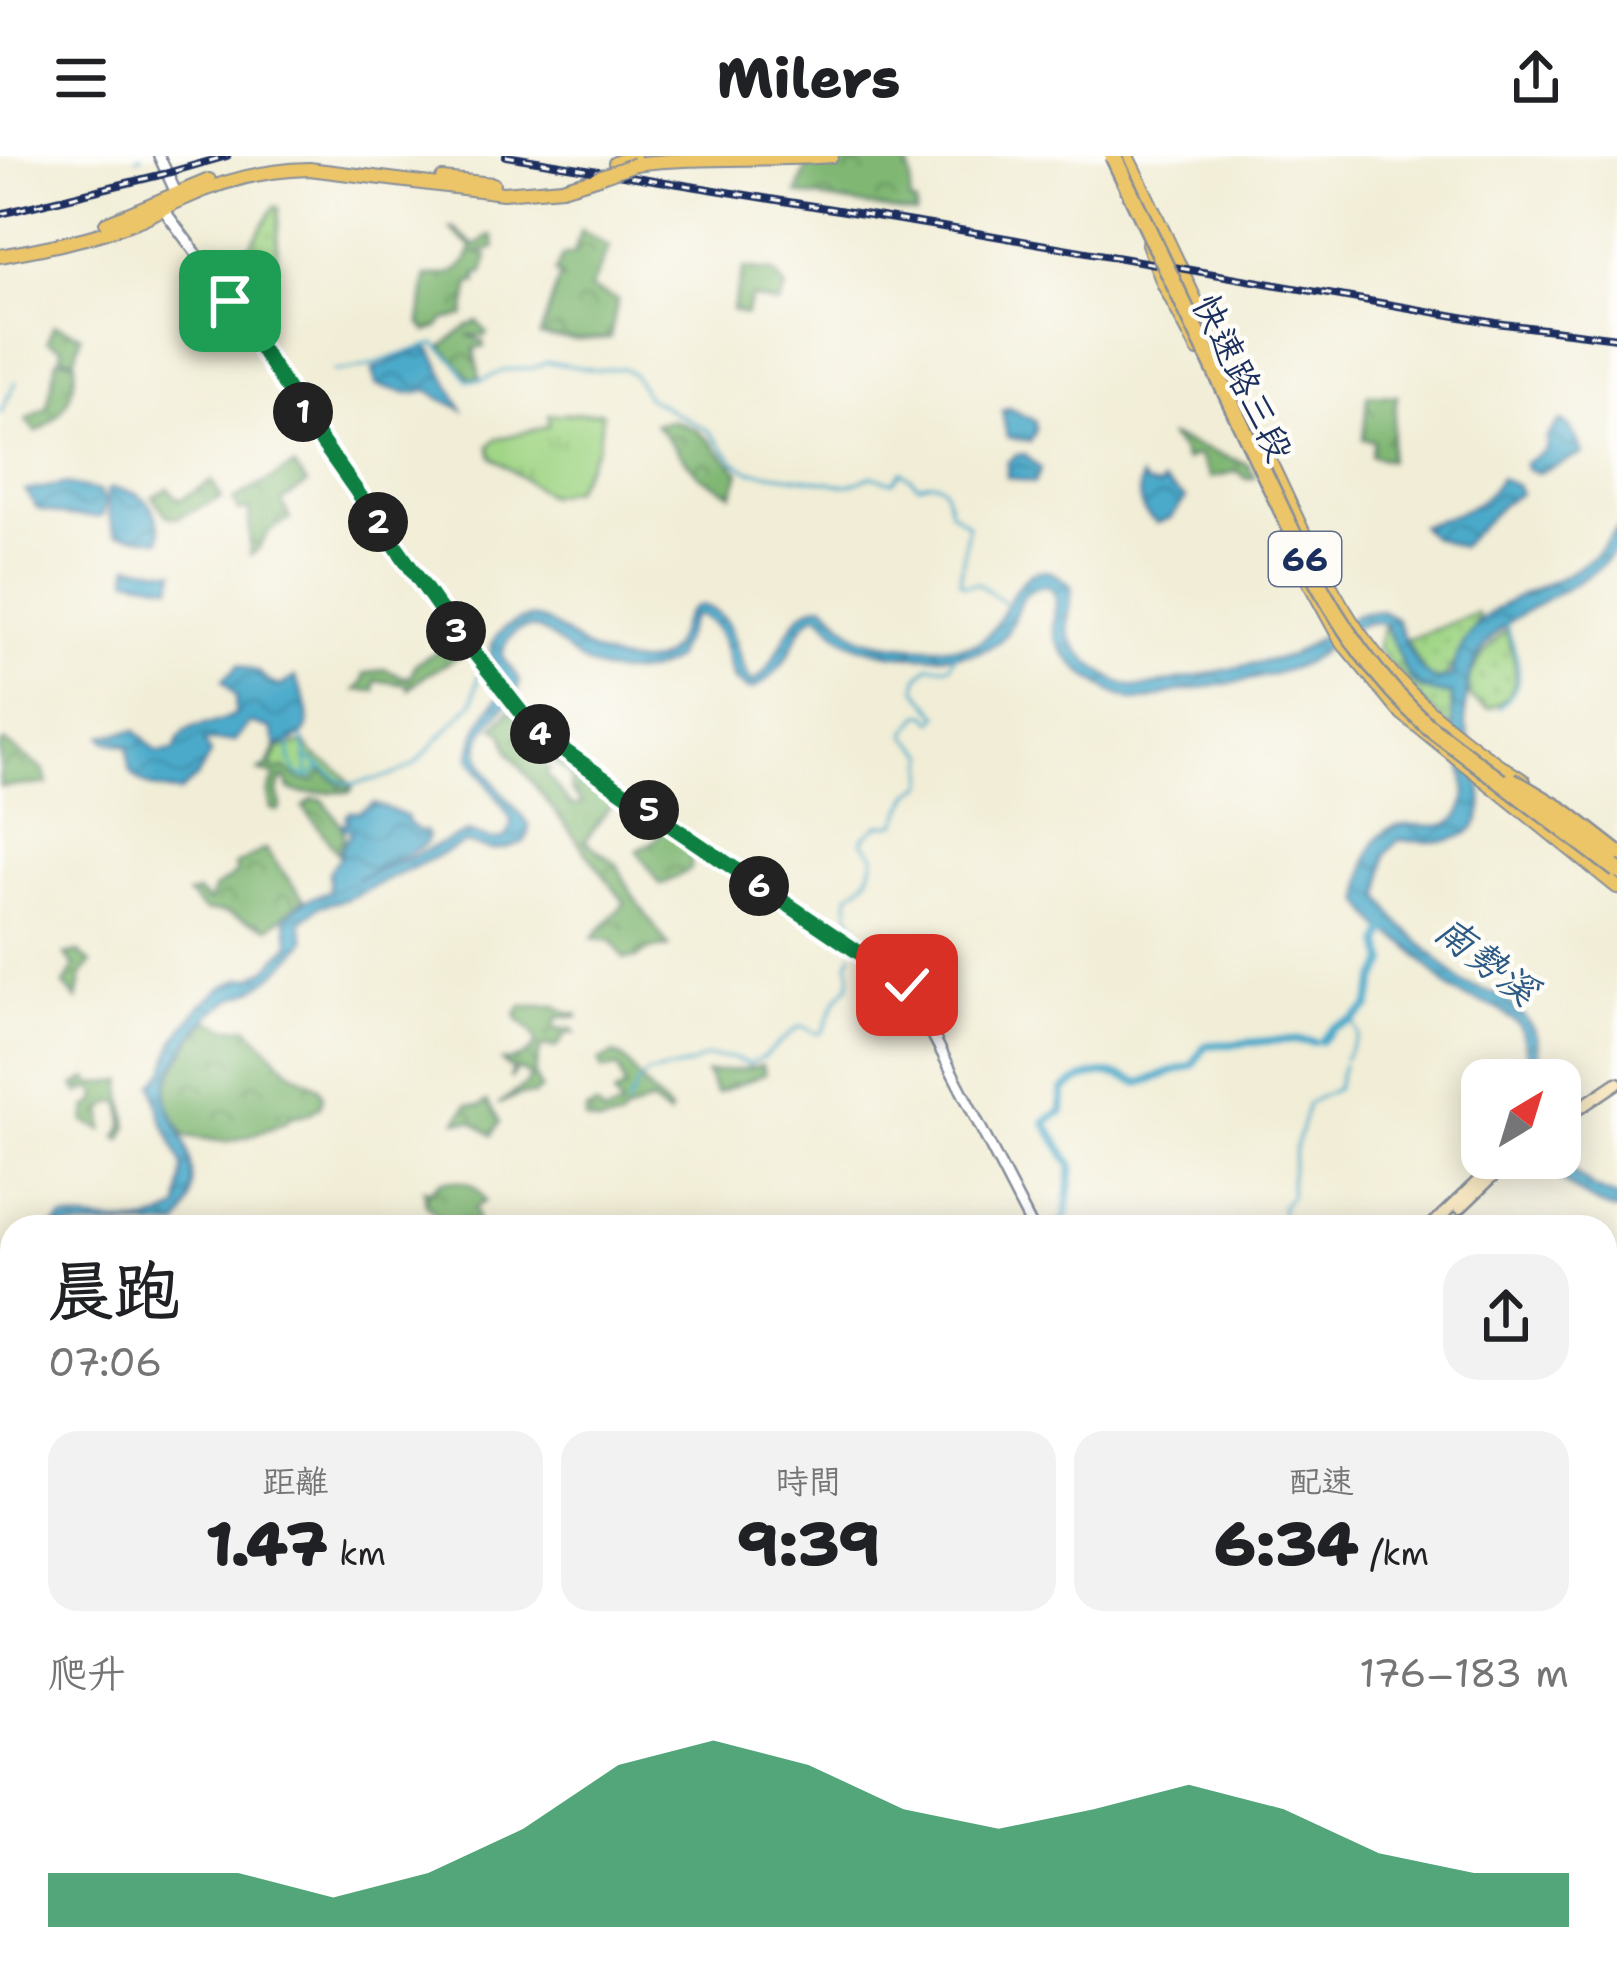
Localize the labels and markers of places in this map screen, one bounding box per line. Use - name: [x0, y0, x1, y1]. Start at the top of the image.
- pin: [179, 250, 281, 352]
- pin: 1: [273, 382, 333, 442]
- pin: 2: [348, 492, 408, 552]
- pin: 3: [426, 601, 486, 661]
- pin: 4: [510, 704, 570, 764]
- pin: 5: [619, 780, 679, 840]
- pin: 6: [729, 856, 789, 916]
- pin: [856, 934, 958, 1036]

